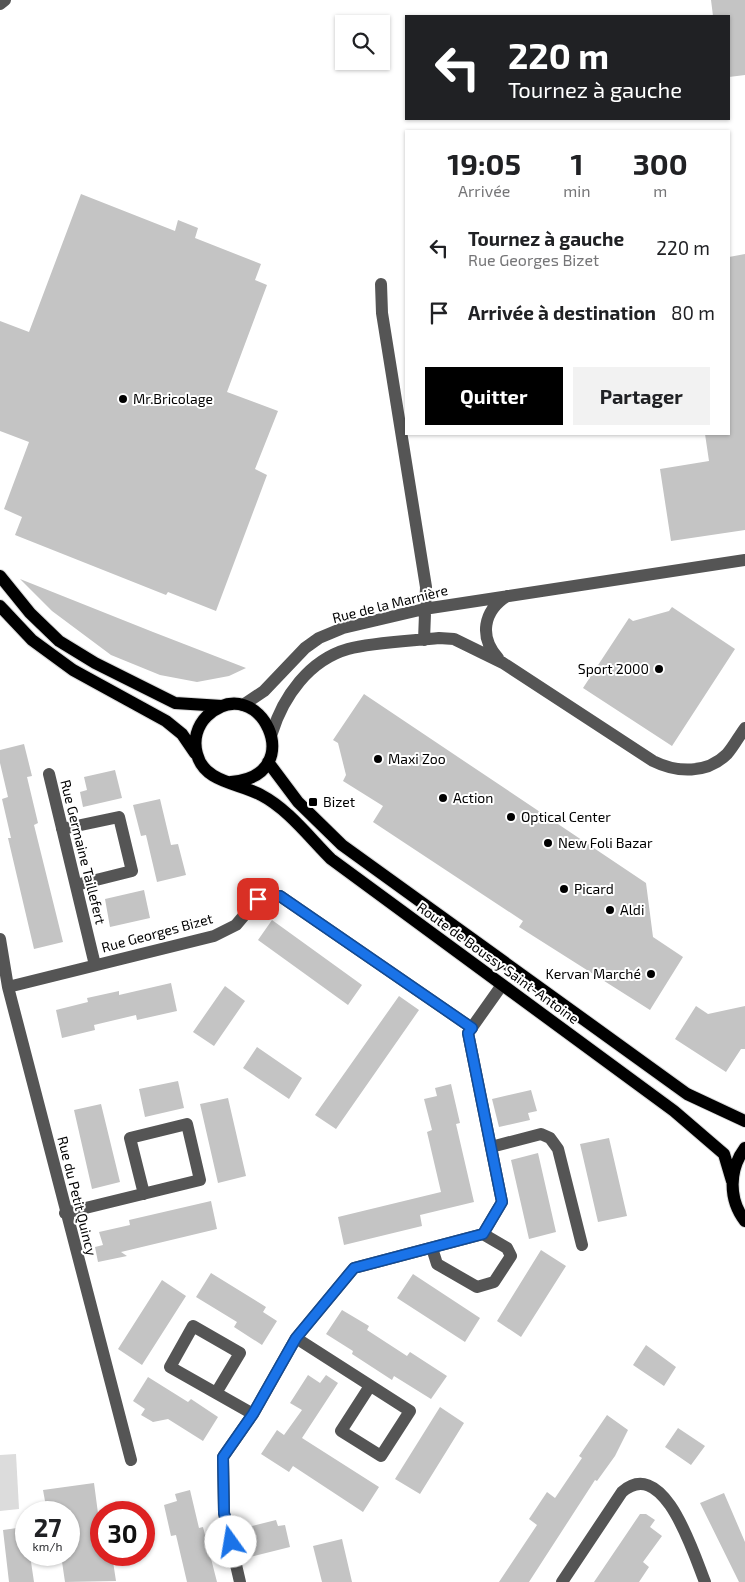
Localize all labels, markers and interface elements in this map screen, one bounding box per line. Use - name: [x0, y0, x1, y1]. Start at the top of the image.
- map controls: [335, 15, 390, 70]
- button: search: [335, 15, 390, 70]
- text: 220 m: [508, 34, 609, 76]
- icon: left: [425, 35, 490, 100]
- text: Tournez à gauche: [508, 76, 682, 102]
- text: 19:05: [447, 145, 521, 181]
- text: 1: [571, 145, 583, 181]
- text: 300: [633, 145, 688, 181]
- text: Arrivée: [458, 181, 510, 200]
- text: min: [563, 181, 591, 200]
- text: m: [653, 181, 667, 200]
- text: Tournez à gauche: [468, 227, 624, 250]
- icon: left: [425, 234, 453, 262]
- text: 220 m: [656, 236, 710, 259]
- text: Rue Georges Bizet: [468, 250, 599, 269]
- icon: arrive: [425, 299, 453, 327]
- text: Arrivée à destination: [468, 301, 656, 324]
- text: 80 m: [671, 301, 715, 324]
- button: Quitter: [425, 367, 563, 425]
- button: Partager: [573, 367, 710, 425]
- place label: Mr.Bricolage: [133, 390, 213, 407]
- marker: Mr.Bricolage: [117, 393, 129, 405]
- street label: Rue de la Marnière: [330, 581, 449, 626]
- place label: Sport 2000: [578, 660, 649, 677]
- marker: Sport 2000: [653, 663, 665, 675]
- place label: Maxi Zoo: [388, 750, 446, 767]
- marker: Maxi Zoo: [372, 753, 384, 765]
- street label: Rue Germaine Taillefert: [57, 778, 110, 926]
- place label: Action: [453, 789, 493, 806]
- marker: Action: [437, 792, 449, 804]
- place label: Bizet: [323, 793, 355, 810]
- marker: Bizet: [307, 796, 319, 808]
- place label: Optical Center: [521, 808, 611, 825]
- marker: Optical Center: [505, 811, 517, 823]
- place label: New Foli Bazar: [558, 834, 653, 851]
- marker: New Foli Bazar: [542, 837, 554, 849]
- pin: [237, 878, 279, 920]
- place label: Picard: [574, 880, 614, 897]
- marker: Picard: [558, 883, 570, 895]
- icon: arrive: [244, 885, 272, 913]
- street label: Route de Boussy Saint-Antoine: [414, 898, 583, 1027]
- place label: Aldi: [620, 901, 644, 918]
- marker: Aldi: [604, 904, 616, 916]
- street label: Rue Georges Bizet: [99, 909, 214, 956]
- place label: Kervan Marché: [546, 965, 641, 982]
- marker: Kervan Marché: [645, 968, 657, 980]
- street label: Rue du Petit Quincy: [54, 1134, 101, 1258]
- speed limit sign: 30: [90, 1501, 155, 1566]
- text: 27: [34, 1512, 61, 1542]
- position arrow: [204, 1515, 256, 1567]
- text: km/h: [33, 1539, 62, 1553]

